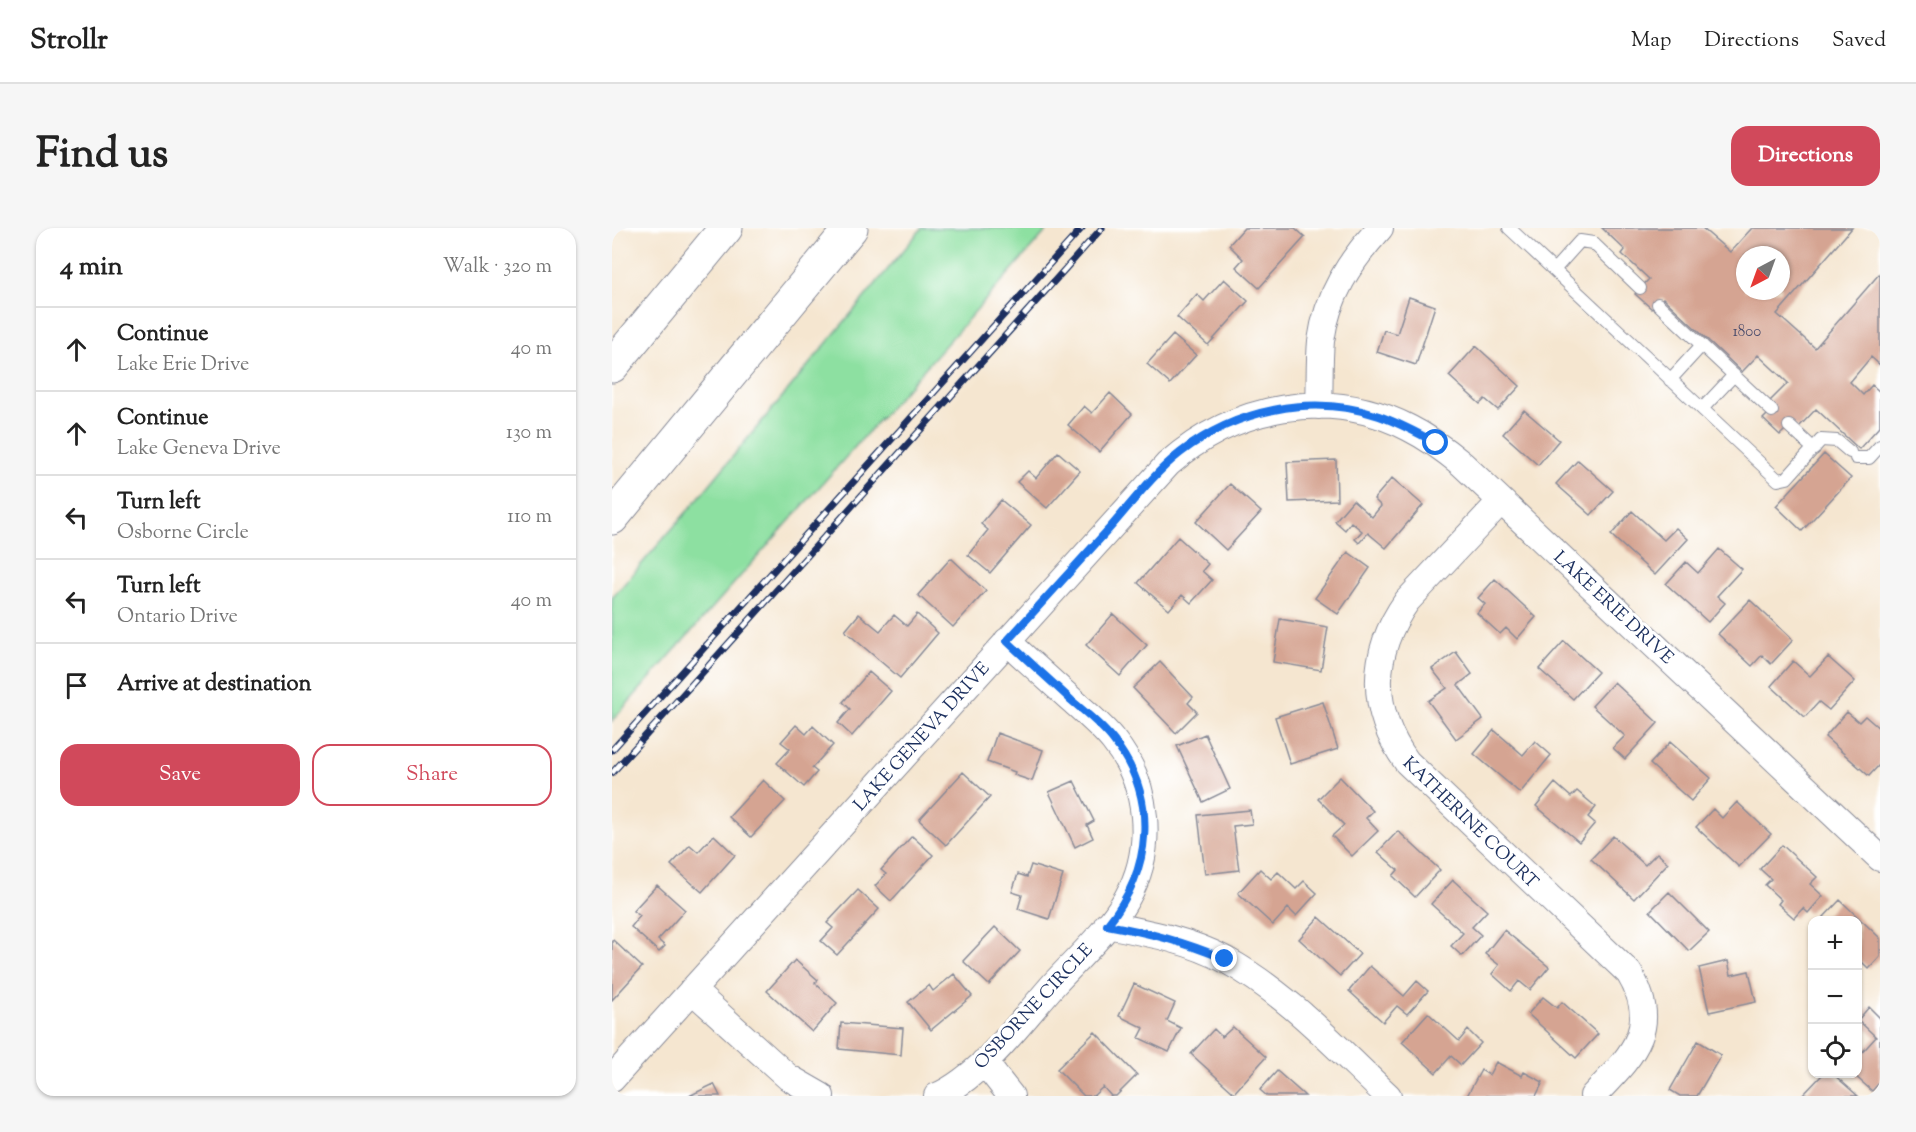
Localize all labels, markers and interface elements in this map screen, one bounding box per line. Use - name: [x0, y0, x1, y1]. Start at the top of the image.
- text: Strollr: [30, 21, 108, 61]
- text: Map: [1631, 26, 1671, 56]
- text: Directions: [1704, 26, 1799, 56]
- text: Saved: [1832, 26, 1886, 56]
- text: Find us: [36, 126, 168, 186]
- button: Directions: [1731, 126, 1880, 186]
- north arrow: [1736, 246, 1790, 300]
- text: 4 min: [60, 249, 123, 286]
- text: Walk · 320 m: [443, 253, 552, 282]
- text: Continue: [117, 319, 208, 351]
- house number: 1800: [1733, 322, 1761, 343]
- icon: ahead: [60, 333, 93, 366]
- text: 40 m: [511, 335, 552, 364]
- text: Lake Erie Drive: [117, 351, 249, 380]
- text: Continue: [117, 403, 208, 435]
- icon: ahead: [60, 417, 93, 450]
- text: 130 m: [506, 419, 552, 448]
- route start: [1422, 429, 1448, 455]
- text: Lake Geneva Drive: [117, 435, 281, 464]
- text: Turn left: [117, 487, 200, 519]
- icon: left: [60, 501, 93, 534]
- text: 110 m: [507, 503, 552, 532]
- text: Osborne Circle: [117, 519, 249, 548]
- street label: LAKE ERIE DRIVE: [1547, 546, 1679, 671]
- text: Turn left: [117, 571, 200, 603]
- icon: left: [60, 585, 93, 618]
- text: 40 m: [511, 587, 552, 616]
- text: Ontario Drive: [117, 603, 238, 632]
- street label: LAKE GENEVA DRIVE: [848, 657, 997, 818]
- icon: arrive: [60, 669, 93, 702]
- text: Arrive at destination: [117, 669, 312, 701]
- button: Save: [60, 744, 300, 806]
- button: Share: [312, 744, 552, 806]
- street label: KATHERINE COURT: [1396, 751, 1544, 896]
- map controls: [1808, 916, 1862, 1078]
- button: +: [1808, 916, 1862, 970]
- street label: OSBORNE CIRCLE: [969, 938, 1100, 1076]
- route end: [1211, 945, 1237, 971]
- button: −: [1808, 970, 1862, 1024]
- button: locate: [1808, 1024, 1862, 1078]

